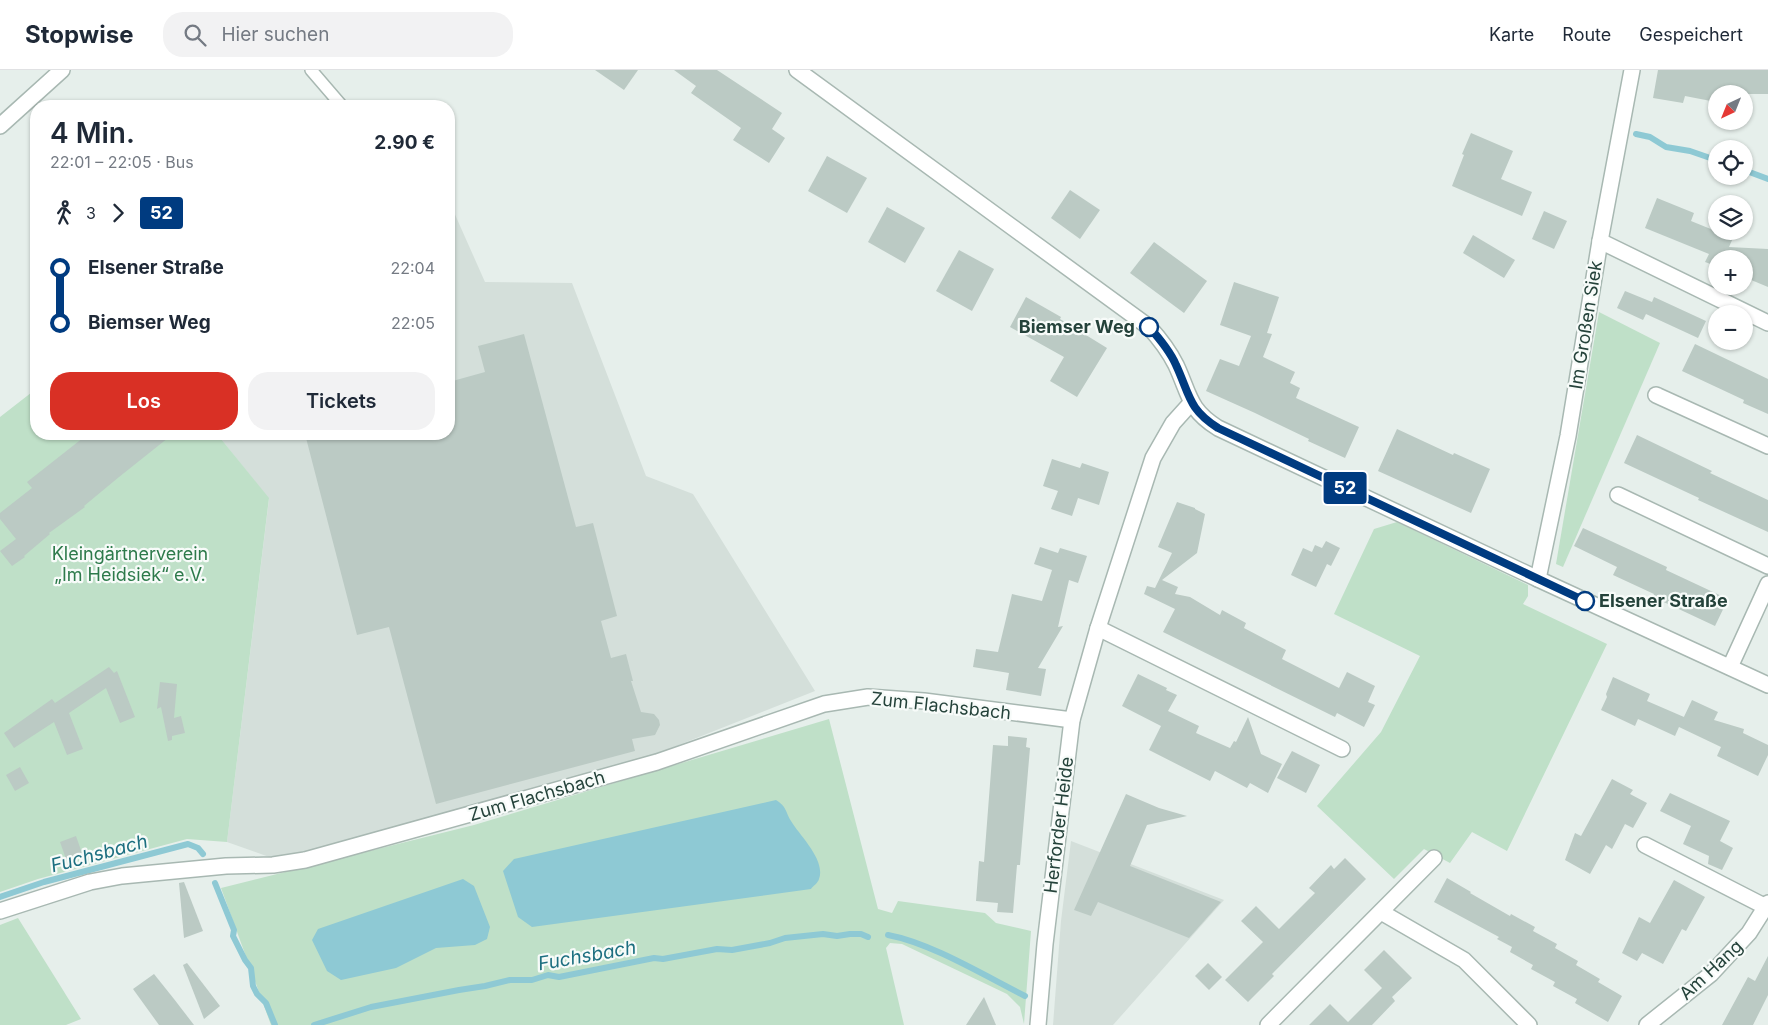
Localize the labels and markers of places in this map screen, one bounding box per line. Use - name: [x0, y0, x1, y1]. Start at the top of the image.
- place label: Biemser Weg: [1019, 316, 1135, 337]
- marker: Biemser Weg: [1139, 317, 1159, 337]
- place label: Elsener Straße: [1599, 590, 1728, 611]
- marker: Elsener Straße: [1575, 591, 1595, 611]

